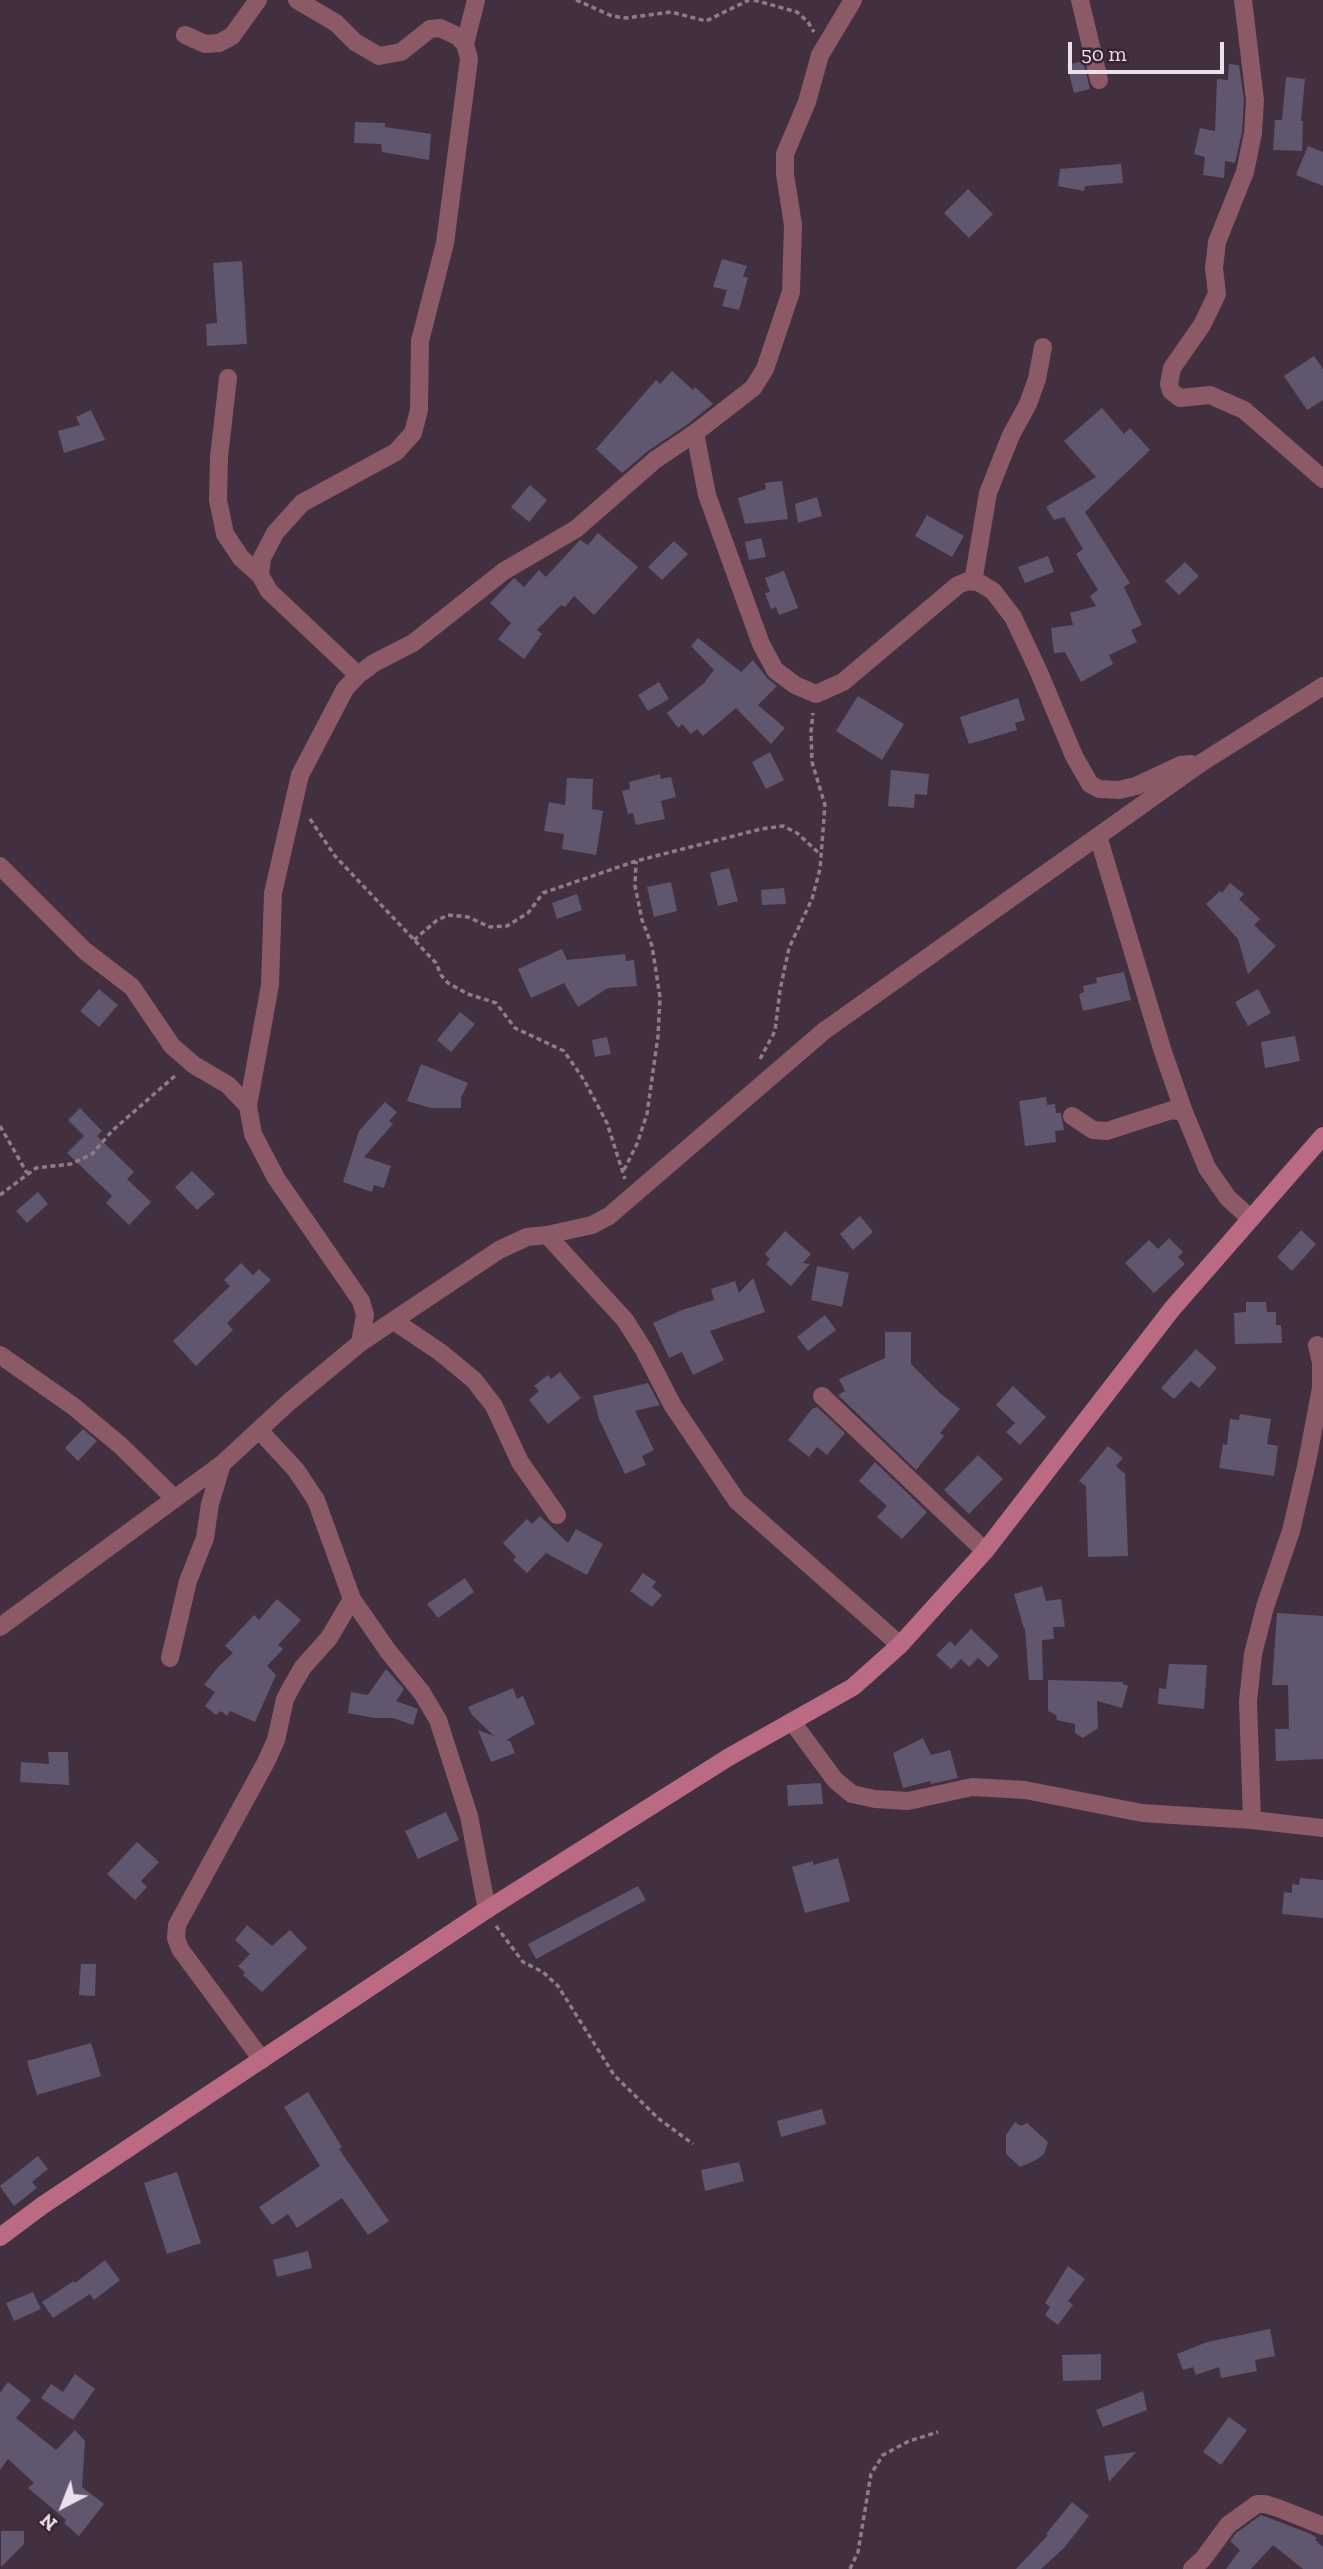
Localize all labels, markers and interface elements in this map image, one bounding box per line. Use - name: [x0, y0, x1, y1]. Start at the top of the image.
- scale bar: [1071, 28, 1227, 72]
- text: 50 m: [1081, 41, 1127, 66]
- north arrow: [28, 2471, 98, 2541]
- text: N: [36, 2509, 62, 2535]

